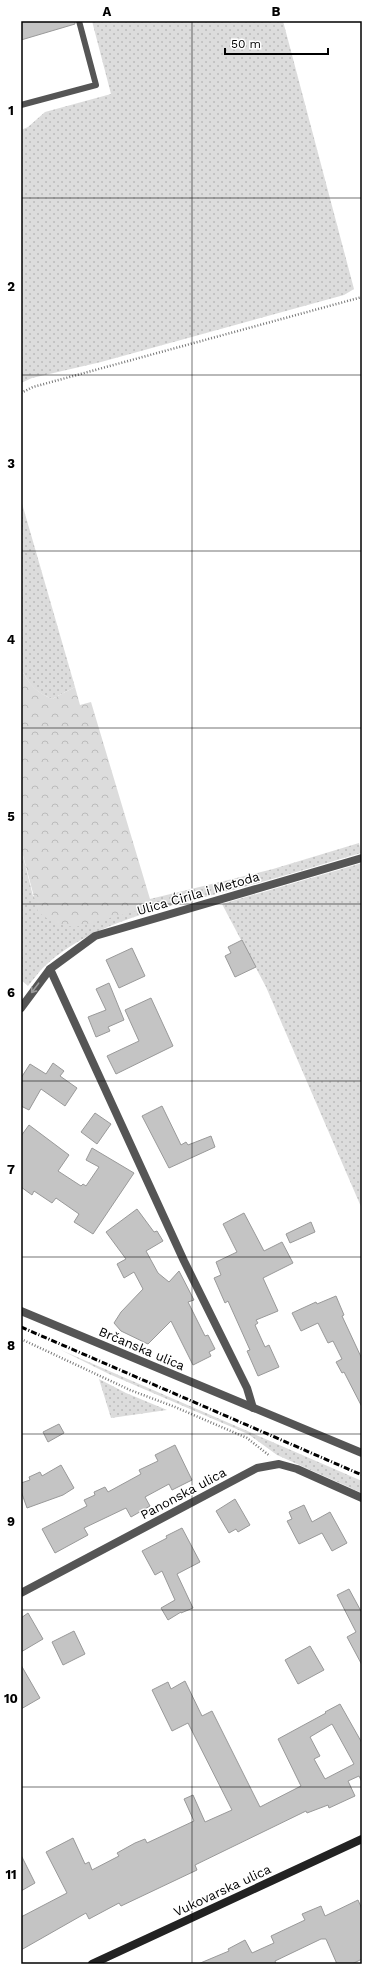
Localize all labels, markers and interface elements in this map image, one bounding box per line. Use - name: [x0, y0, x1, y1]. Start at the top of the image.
- text: A: [103, 4, 112, 19]
- text: B: [272, 4, 281, 19]
- scale bar: [225, 30, 328, 56]
- text: 50 m: [231, 37, 261, 51]
- text: 1: [8, 103, 14, 118]
- text: 2: [7, 279, 15, 294]
- text: 3: [7, 456, 15, 471]
- text: 4: [7, 632, 16, 647]
- text: 5: [7, 809, 15, 824]
- street label: Ulica Ćirila i Metoda: [135, 868, 262, 918]
- one-way arrow: [31, 983, 39, 994]
- text: 6: [7, 985, 15, 1000]
- text: 7: [7, 1162, 15, 1177]
- street label: Brčanska ulica: [97, 1324, 188, 1374]
- text: 8: [7, 1338, 15, 1353]
- street label: Panonska ulica: [138, 1464, 229, 1522]
- text: 9: [7, 1514, 15, 1529]
- text: 10: [4, 1691, 18, 1706]
- street label: Vukovarska ulica: [171, 1861, 274, 1920]
- text: 11: [5, 1867, 17, 1882]

